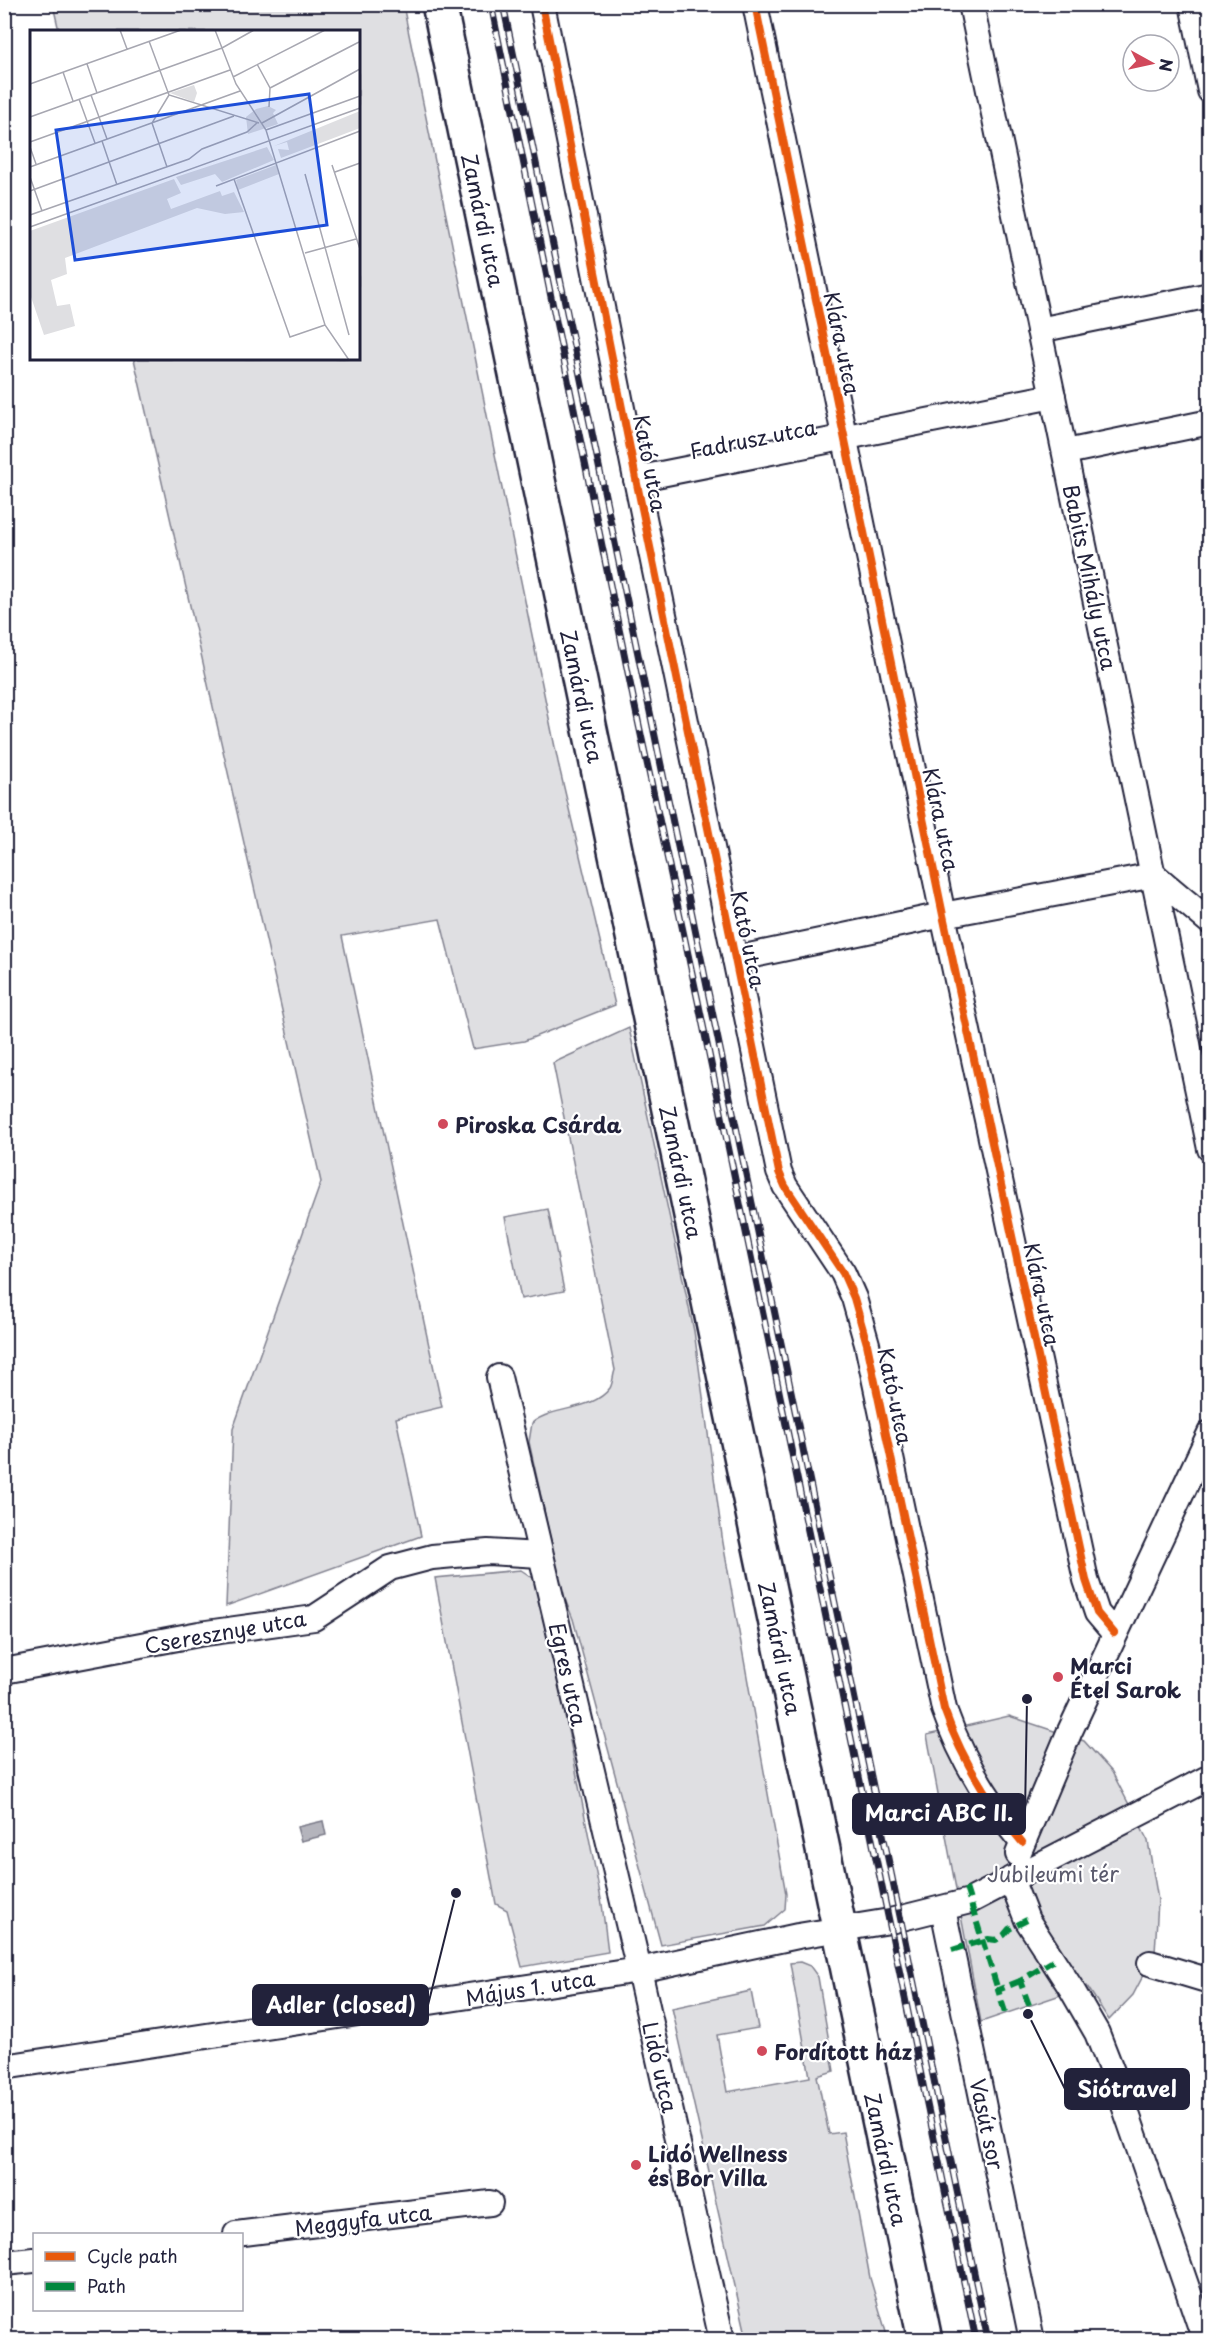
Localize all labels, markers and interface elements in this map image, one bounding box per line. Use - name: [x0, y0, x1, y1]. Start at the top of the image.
- inset map: [30, 30, 360, 360]
- north arrow: [1121, 33, 1181, 93]
- text: N: [1154, 57, 1180, 73]
- street label: Zamárdi utca: [454, 150, 514, 290]
- street label: Klára utca: [816, 289, 870, 398]
- street label: Fadrusz utca: [687, 410, 819, 466]
- street label: Kató utca: [626, 412, 676, 514]
- street label: Babits Mihály utca: [1056, 481, 1126, 673]
- street label: Zamárdi utca: [553, 626, 613, 766]
- street label: Klára utca: [915, 765, 969, 874]
- street label: Kató utca: [723, 887, 775, 991]
- street label: Zamárdi utca: [652, 1102, 712, 1242]
- place label: Piroska Csárda: [455, 1108, 621, 1140]
- marker: Piroska Csárda: [436, 1117, 450, 1131]
- street label: Klára utca: [1016, 1240, 1070, 1349]
- street label: Kató utca: [870, 1344, 922, 1448]
- street label: Zamárdi utca: [751, 1578, 811, 1718]
- street label: Cseresznye utca: [142, 1601, 308, 1661]
- street label: Egres utca: [542, 1619, 596, 1729]
- place label: Marci Étel Sarok: [1070, 1649, 1182, 1705]
- marker: Marci Étel Sarok: [1051, 1670, 1065, 1684]
- callout: Marci ABC II.: [853, 1794, 1025, 1834]
- text: Marci ABC II.: [865, 1795, 1013, 1828]
- park label: Jubileumi tér: [987, 1857, 1119, 1889]
- street label: Május 1. utca: [463, 1961, 597, 2013]
- callout: Adler (closed): [253, 1985, 428, 2025]
- text: Adler (closed): [265, 1987, 416, 2020]
- street label: Lidó utca: [635, 2018, 687, 2116]
- place label: Fordított ház: [774, 2035, 912, 2067]
- marker: Fordított ház: [755, 2044, 769, 2058]
- callout: Siótravel: [1065, 2069, 1189, 2109]
- text: Siótravel: [1077, 2071, 1177, 2104]
- street label: Vasút sor: [963, 2076, 1013, 2173]
- street label: Zamárdi utca: [857, 2089, 917, 2229]
- place label: Lidó Wellness és Bor Villa: [648, 2137, 787, 2193]
- marker: Lidó Wellness és Bor Villa: [629, 2158, 643, 2172]
- street label: Meggyfa utca: [293, 2195, 433, 2243]
- legend: [33, 2233, 243, 2311]
- text: Cycle path: [87, 2242, 178, 2269]
- text: Path: [87, 2272, 126, 2299]

